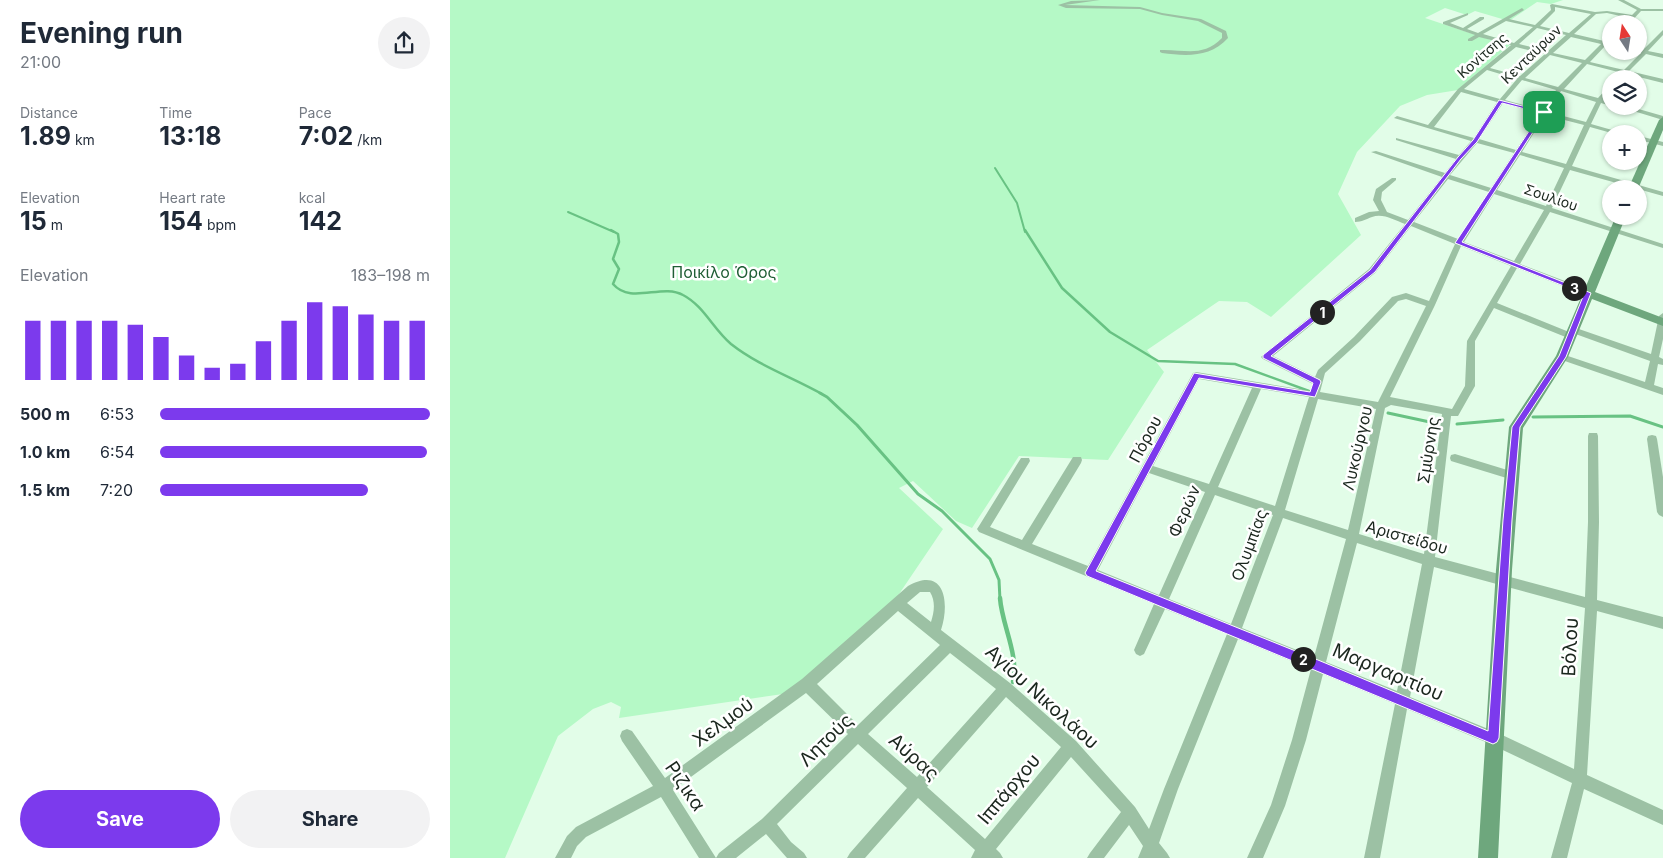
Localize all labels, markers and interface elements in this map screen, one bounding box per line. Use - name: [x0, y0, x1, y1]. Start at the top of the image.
- north arrow: [1602, 15, 1648, 60]
- map controls: [1602, 15, 1647, 225]
- text: Evening run: [20, 16, 183, 50]
- button: share: [378, 17, 430, 69]
- street label: Κενταύρων: [1497, 21, 1565, 87]
- street label: Κονίτσης: [1454, 29, 1510, 81]
- text: 21:00: [20, 52, 61, 72]
- button: layers: [1602, 70, 1647, 115]
- pin: [1523, 91, 1565, 133]
- icon: arrive: [1530, 98, 1558, 126]
- text: Distance: [20, 104, 78, 121]
- text: Time: [159, 104, 192, 121]
- text: Pace: [299, 104, 332, 121]
- text: 1.89: [20, 121, 71, 151]
- text: 13:18: [159, 121, 222, 151]
- text: 7:02: [299, 121, 353, 151]
- button: +: [1602, 125, 1647, 170]
- text: km: [71, 131, 95, 148]
- text: /km: [353, 131, 382, 148]
- street label: Σουλίου: [1522, 180, 1580, 214]
- button: −: [1602, 180, 1647, 225]
- text: Elevation: [20, 189, 80, 206]
- text: Heart rate: [159, 189, 226, 206]
- text: kcal: [299, 189, 325, 206]
- text: 15: [20, 206, 47, 236]
- text: 154: [159, 206, 203, 236]
- text: 142: [299, 206, 342, 236]
- text: m: [47, 216, 63, 233]
- text: bpm: [203, 216, 236, 233]
- park label: Ποικίλο Όρος: [671, 262, 777, 282]
- text: Elevation: [20, 265, 89, 285]
- text: 183–198 m: [351, 265, 430, 285]
- pin: 3: [1562, 276, 1586, 300]
- text: 3: [1570, 280, 1579, 297]
- pin: 1: [1310, 300, 1334, 324]
- text: 1: [1319, 304, 1326, 321]
- text: 500 m: [20, 404, 70, 424]
- text: 6:53: [100, 404, 134, 424]
- street label: Λυκούργου: [1338, 404, 1376, 492]
- street label: Πόρου: [1124, 412, 1166, 466]
- street label: Σμύρνης: [1413, 415, 1443, 485]
- text: 1.0 km: [20, 442, 70, 462]
- text: 6:54: [100, 442, 135, 462]
- text: 1.5 km: [20, 480, 70, 500]
- text: 7:20: [100, 480, 133, 500]
- street label: Φερών: [1164, 482, 1204, 540]
- street label: Ολυμπίας: [1227, 506, 1271, 584]
- street label: Αριστείδου: [1364, 516, 1450, 558]
- street label: Βόλου: [1557, 617, 1583, 677]
- street label: Μαργαριτίου: [1329, 638, 1447, 706]
- street label: Αγίου Νικολάου: [981, 640, 1103, 754]
- pin: 2: [1290, 646, 1316, 672]
- text: 2: [1299, 651, 1308, 668]
- street label: Χελμού: [688, 692, 758, 752]
- street label: Λητούς: [794, 709, 858, 771]
- street label: Αύρας: [884, 729, 944, 785]
- street label: Ιππάρχου: [973, 749, 1045, 829]
- street label: Ριζικα: [660, 757, 710, 815]
- button: Save: [20, 790, 220, 848]
- button: Share: [230, 790, 430, 848]

